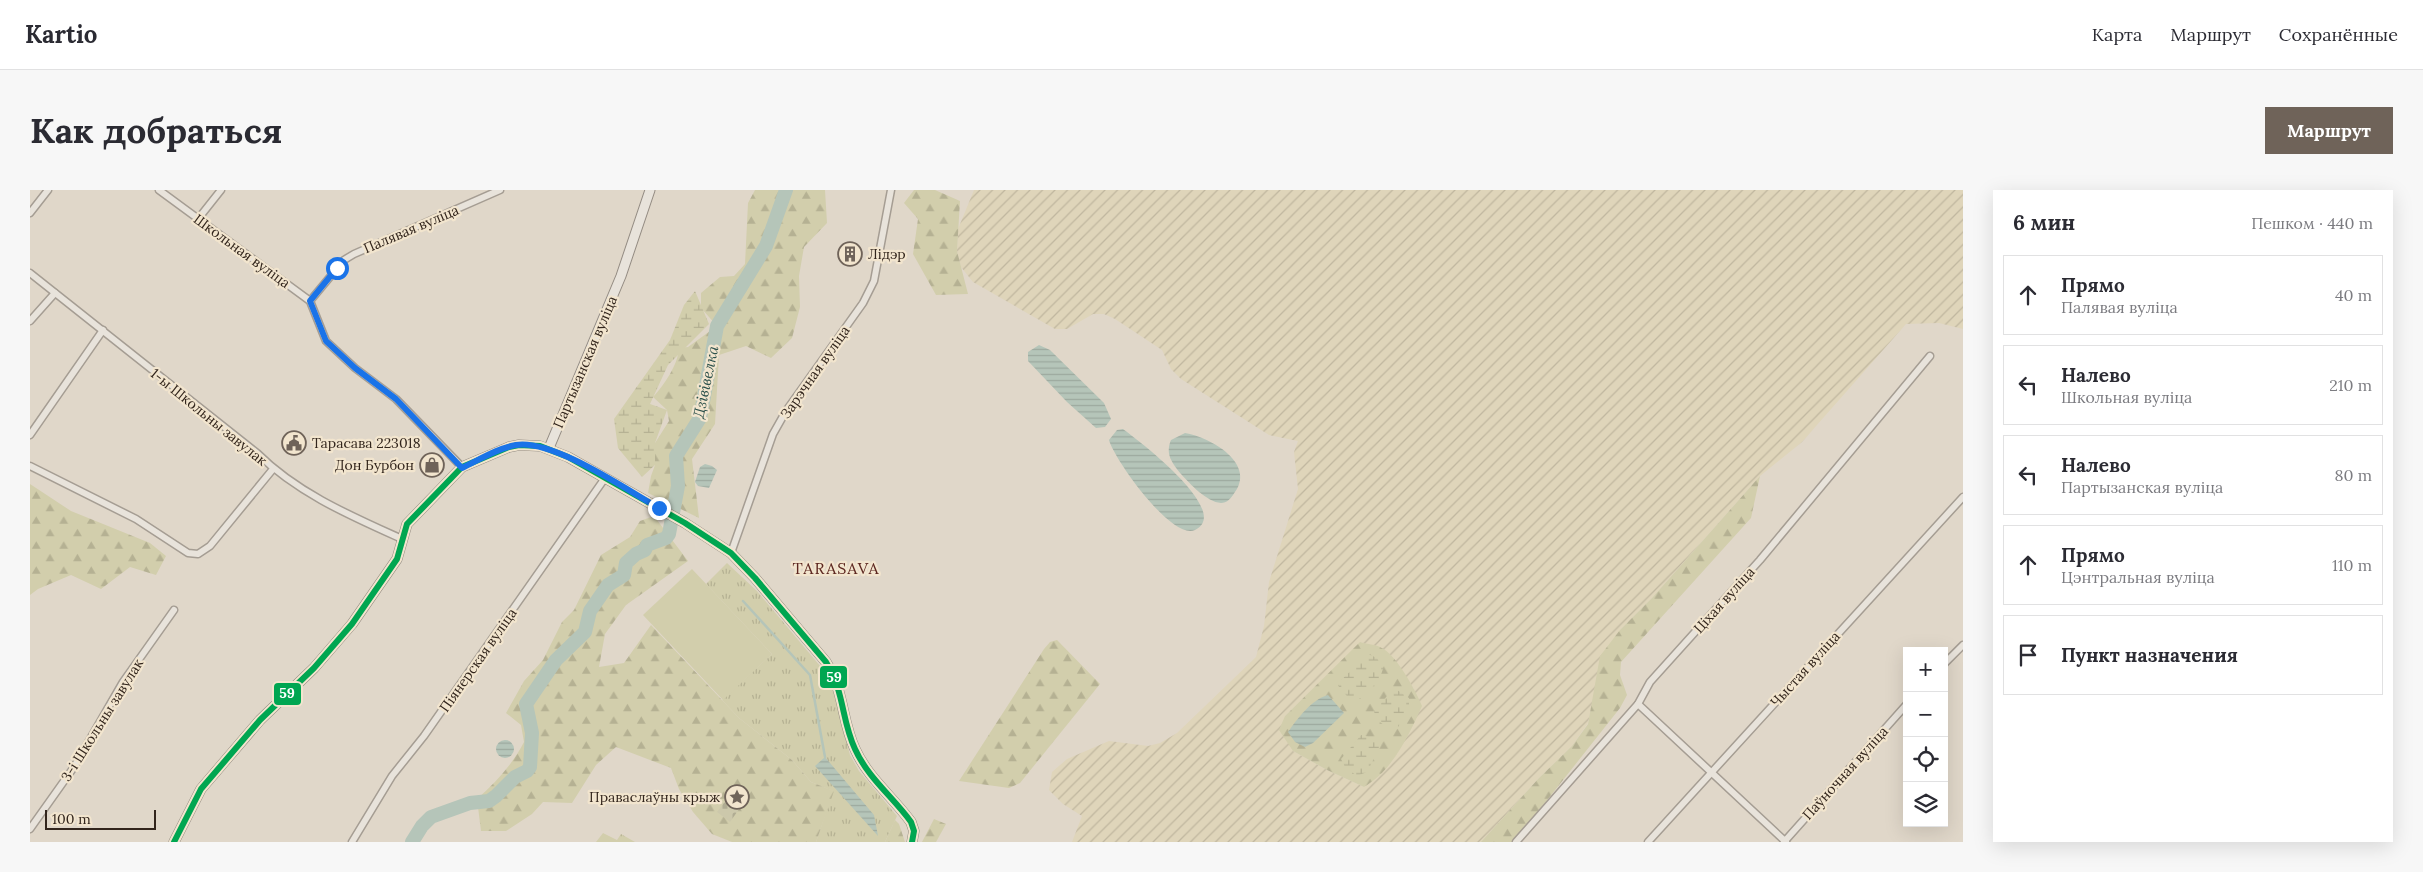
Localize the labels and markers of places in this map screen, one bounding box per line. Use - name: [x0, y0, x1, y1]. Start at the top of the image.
- building icon: Лідэр: [837, 241, 863, 267]
- place label: Лідэр: [868, 245, 906, 263]
- public building icon: Тарасава 223018: [281, 430, 307, 456]
- place label: Тарасава 223018: [312, 434, 421, 452]
- shop icon: Дон Бурбон: [419, 452, 445, 478]
- place label: Дон Бурбон: [335, 456, 414, 474]
- place icon: Праваслаўны крыж: [724, 784, 750, 810]
- place label: Праваслаўны крыж: [589, 788, 720, 806]

